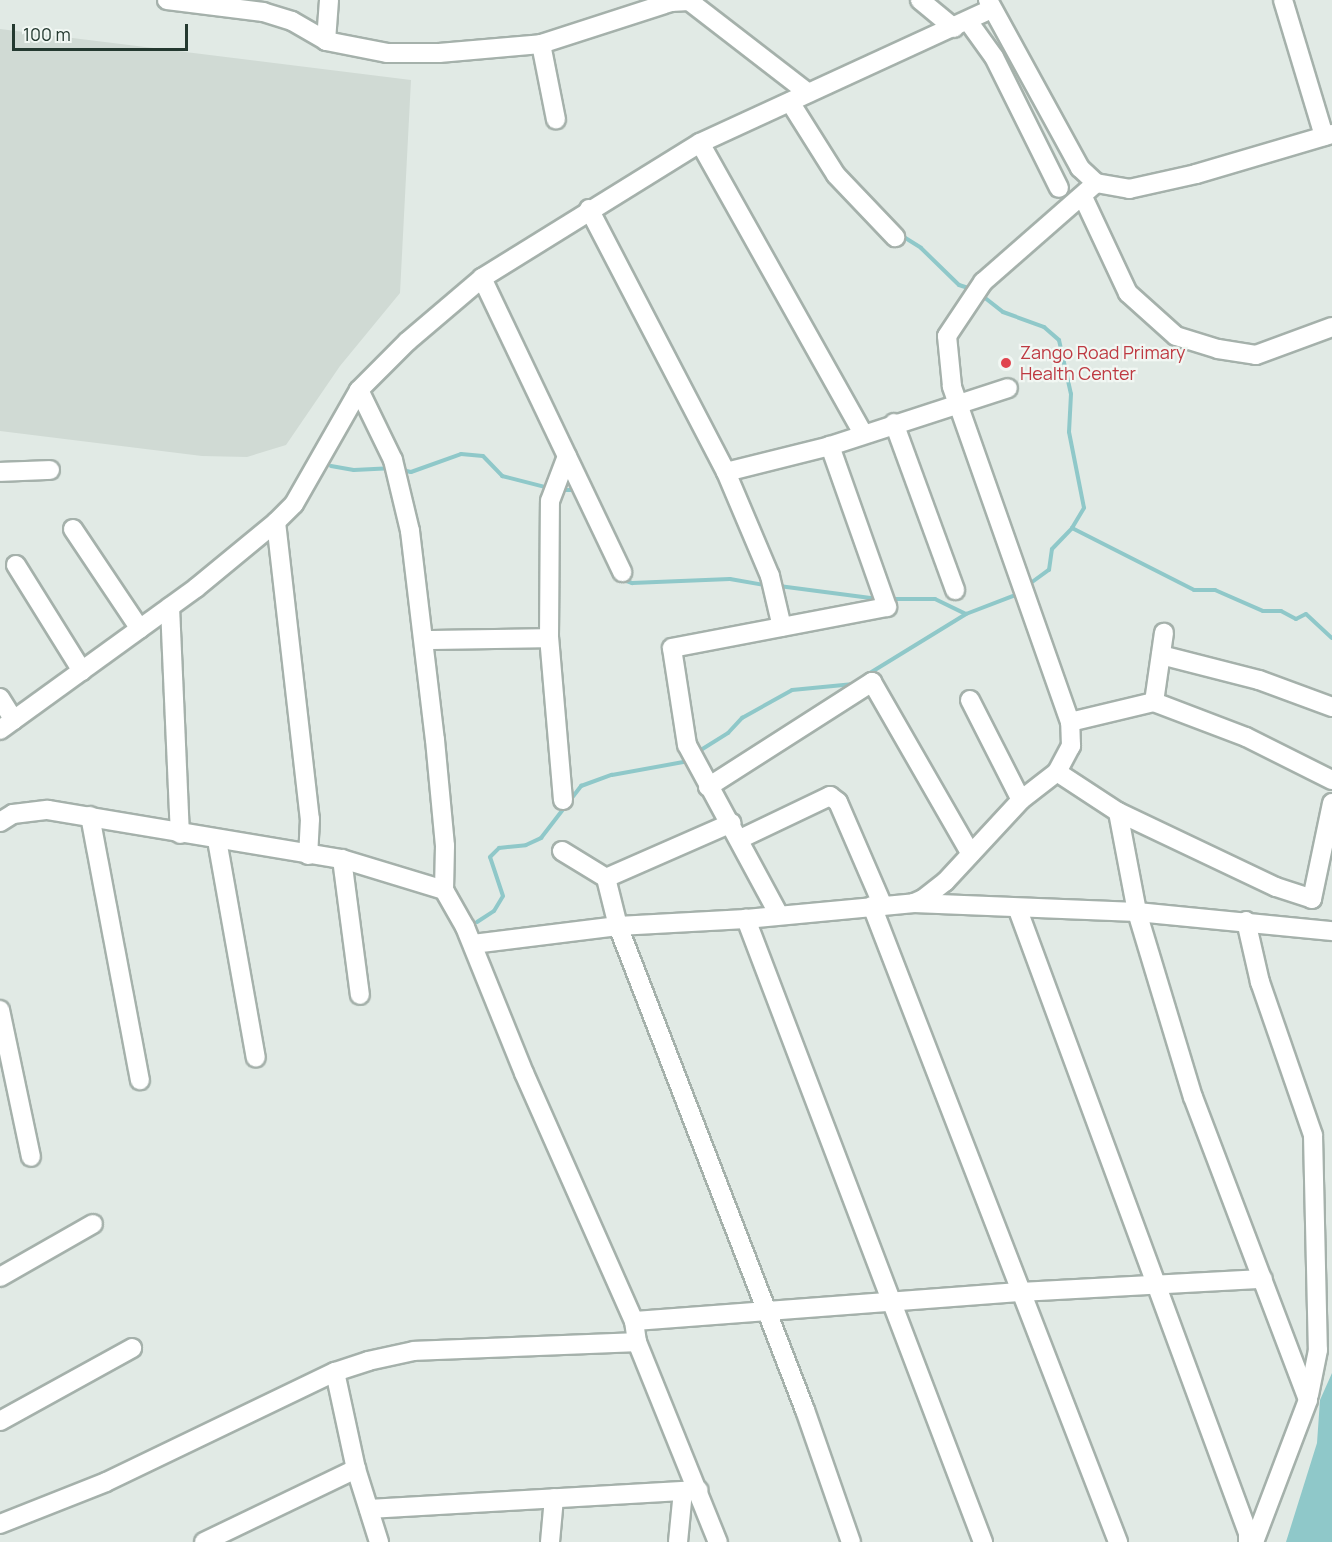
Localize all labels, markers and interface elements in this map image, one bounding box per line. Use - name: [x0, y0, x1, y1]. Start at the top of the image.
- scale bar: [15, 12, 190, 50]
- text: 100 m: [23, 22, 71, 46]
- place label: Zango Road Primary Health Center: [1020, 342, 1186, 385]
- marker: Zango Road Primary Health Center: [997, 354, 1015, 372]

